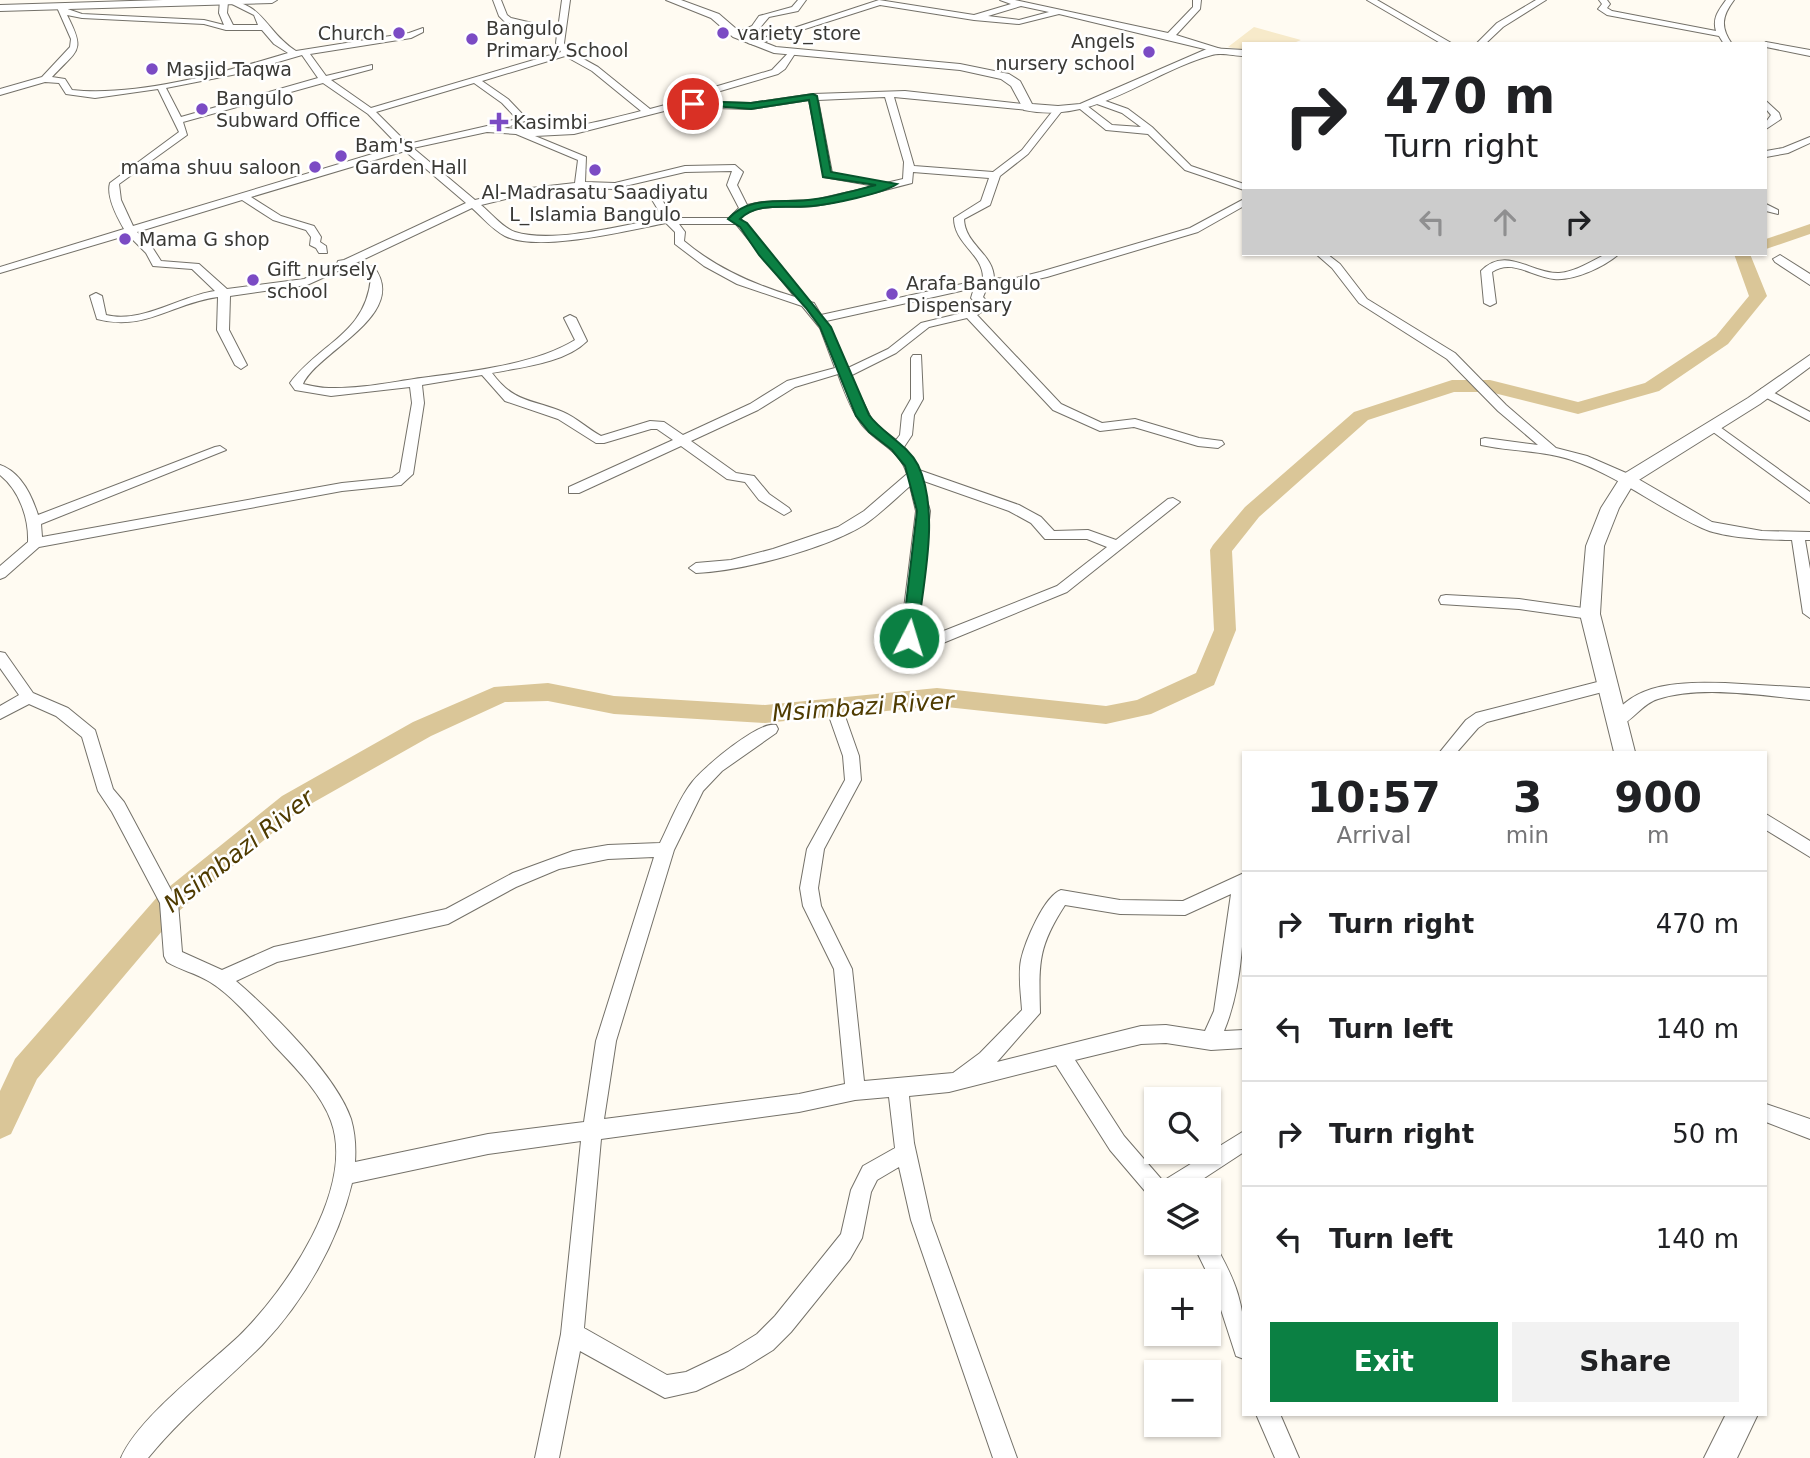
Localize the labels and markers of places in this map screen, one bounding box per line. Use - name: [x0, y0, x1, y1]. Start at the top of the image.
- place label: Bangulo Primary School: [486, 17, 629, 61]
- place label: Church: [318, 22, 385, 44]
- place label: variety_store: [737, 22, 861, 45]
- marker: Church: [391, 25, 407, 41]
- marker: variety_store: [715, 25, 731, 41]
- place label: Angels nursery school: [996, 30, 1135, 74]
- marker: Bangulo Primary School: [464, 31, 480, 47]
- marker: Angels nursery school: [1141, 44, 1157, 60]
- place label: Masjid Taqwa: [166, 58, 292, 80]
- marker: Masjid Taqwa: [144, 61, 160, 77]
- pin: [663, 74, 723, 134]
- place label: Bangulo Subward Office: [216, 87, 360, 131]
- marker: Bangulo Subward Office: [194, 101, 210, 117]
- place label: Kasimbi: [513, 111, 588, 133]
- marker: Kasimbi: [491, 114, 507, 130]
- place label: Bam's Garden Hall: [355, 134, 467, 178]
- marker: Bam's Garden Hall: [333, 148, 349, 164]
- place label: mama shuu saloon: [120, 156, 301, 178]
- marker: mama shuu saloon: [307, 159, 323, 175]
- marker: Al-Madrasatu Saadiyatu L_Islamia Bangulo: [587, 162, 603, 178]
- place label: Al-Madrasatu Saadiyatu L_Islamia Bangulo: [482, 181, 708, 226]
- place label: Mama G shop: [139, 228, 270, 250]
- marker: Mama G shop: [117, 231, 133, 247]
- place label: Gift nursely school: [267, 258, 377, 302]
- marker: Gift nursely school: [245, 272, 261, 288]
- place label: Arafa Bangulo Dispensary: [906, 272, 1041, 316]
- marker: Arafa Bangulo Dispensary: [884, 286, 900, 302]

